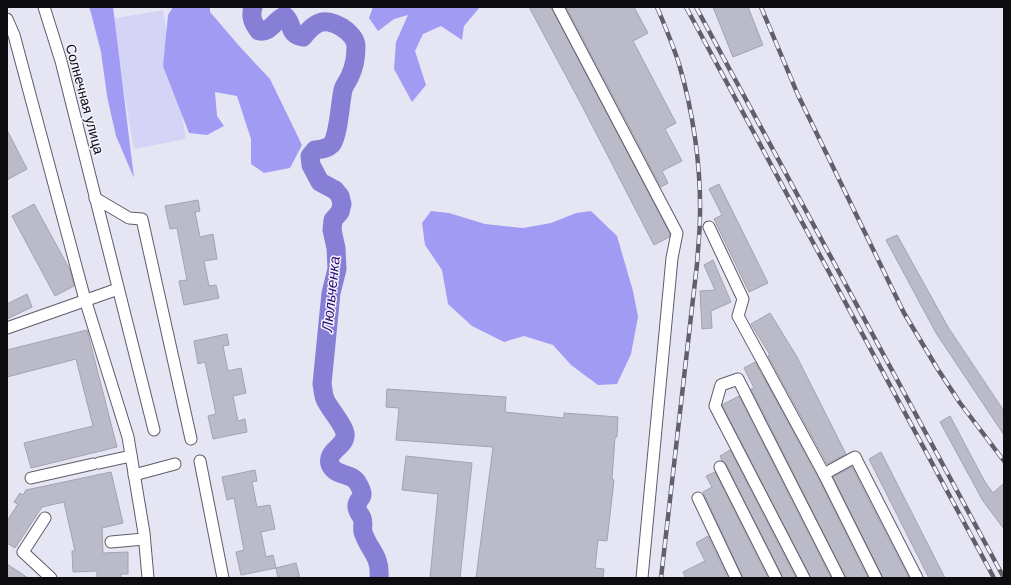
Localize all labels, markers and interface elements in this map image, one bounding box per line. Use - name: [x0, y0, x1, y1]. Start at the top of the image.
- street label: Солнечная улица: [63, 42, 107, 156]
- water label: Люльченка: [318, 255, 343, 334]

